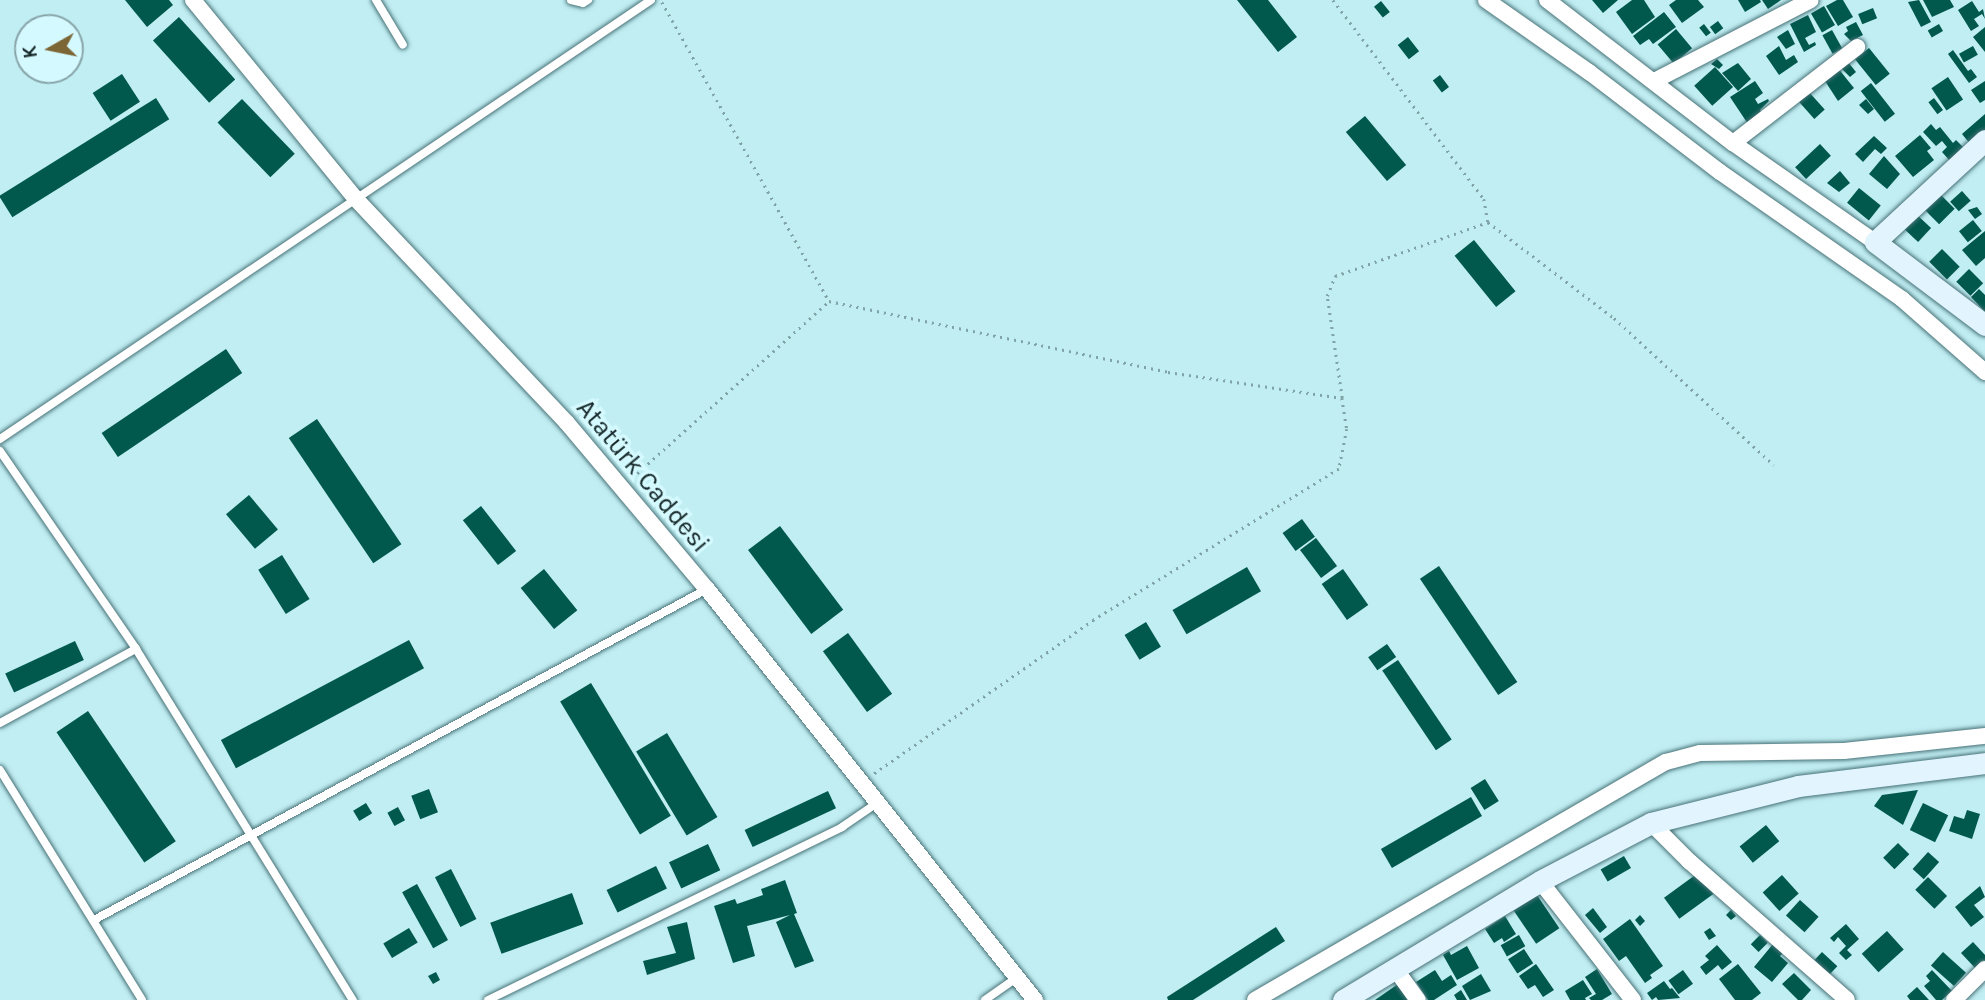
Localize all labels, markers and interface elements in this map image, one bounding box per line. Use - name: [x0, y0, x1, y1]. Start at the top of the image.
- north arrow: [14, 14, 84, 84]
- text: K: [18, 44, 42, 60]
- street label: Atatürk Caddesi: [570, 393, 716, 559]

